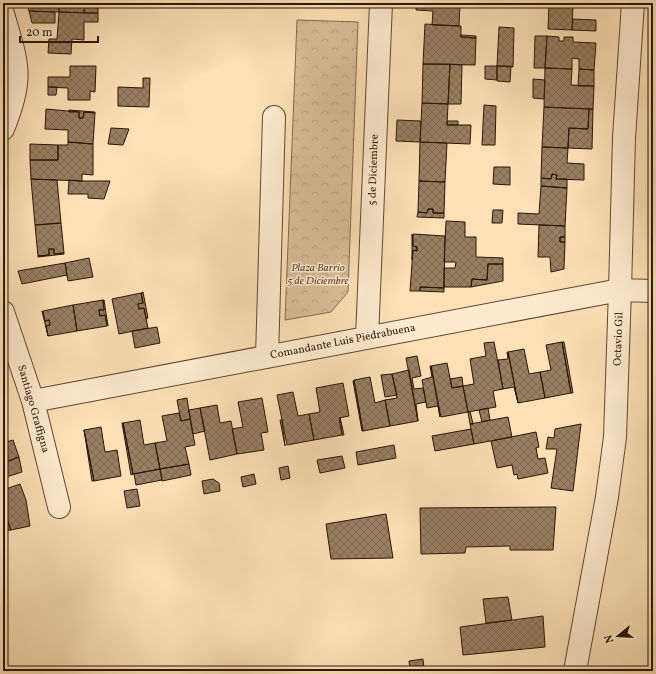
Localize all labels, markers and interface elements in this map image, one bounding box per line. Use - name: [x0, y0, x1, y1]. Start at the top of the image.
- scale bar: [20, 18, 98, 44]
- text: 20 m: [26, 25, 53, 41]
- street label: 5 de Diciembre: [365, 134, 383, 206]
- park label: Plaza Barrio 5 de Diciembre: [286, 261, 349, 289]
- street label: Octavio Gil: [611, 312, 627, 366]
- street label: Comandante Luis Piedrabuena: [269, 320, 417, 363]
- street label: Santiago Graffigna: [13, 363, 53, 455]
- north arrow: [598, 616, 638, 656]
- text: N: [602, 633, 618, 645]

